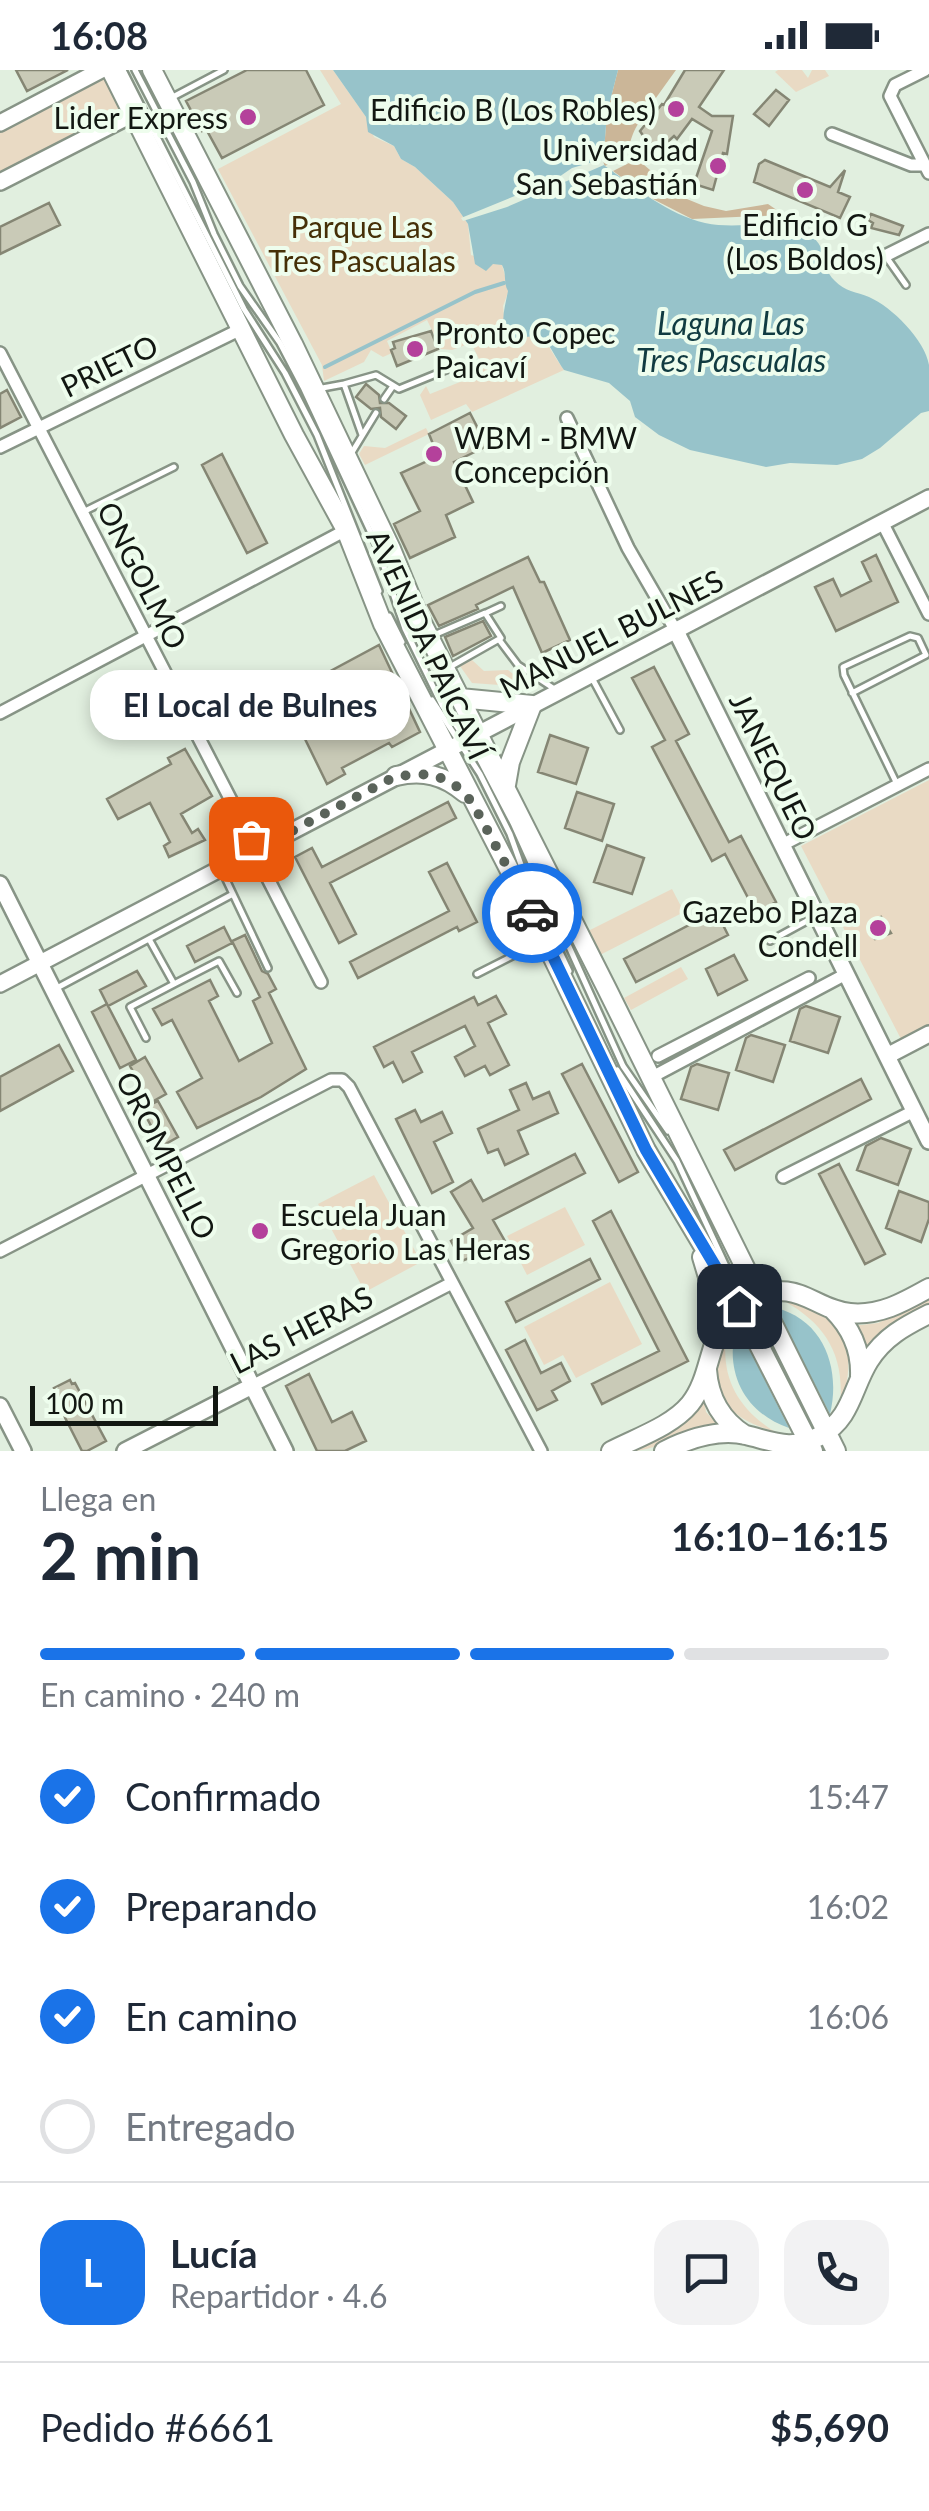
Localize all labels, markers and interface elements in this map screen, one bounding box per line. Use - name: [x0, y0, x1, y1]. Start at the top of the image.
- text: 16:08: [50, 12, 148, 58]
- place label: Edificio B (Los Robles): [370, 91, 656, 127]
- marker: Edificio B (Los Robles): [665, 98, 687, 120]
- place label: Lider Express: [54, 99, 228, 135]
- marker: Lider Express: [237, 106, 259, 128]
- place label: Universidad San Sebastián: [516, 131, 698, 201]
- marker: Universidad San Sebastián: [707, 155, 729, 177]
- marker: Edificio G (Los Boldos): [794, 179, 816, 201]
- place label: Edificio G (Los Boldos): [726, 206, 884, 276]
- park label: Parque Las Tres Pascualas: [268, 208, 456, 278]
- water label: Laguna Las Tres Pascualas: [636, 303, 827, 379]
- place label: Pronto Copec Paicaví: [435, 314, 616, 384]
- street label: PRIETO: [55, 326, 163, 404]
- marker: Pronto Copec Paicaví: [404, 338, 426, 360]
- place label: WBM - BMW Concepción: [454, 419, 637, 489]
- marker: WBM - BMW Concepción: [423, 443, 445, 465]
- street label: ONGOLMO: [91, 495, 195, 655]
- street label: AVENIDA PAICAVÍ: [360, 523, 499, 766]
- street label: MANUEL BULNES: [493, 561, 729, 705]
- callout: El Local de Bulnes: [91, 669, 411, 739]
- text: El Local de Bulnes: [123, 685, 377, 724]
- street label: JANEQUEO: [723, 686, 825, 846]
- pin: [209, 797, 294, 882]
- icon: bag: [224, 812, 279, 867]
- courier: [482, 863, 582, 963]
- icon: car: [505, 886, 560, 941]
- place label: Gazebo Plaza Condell: [682, 893, 858, 963]
- marker: Gazebo Plaza Condell: [867, 917, 889, 939]
- street label: OROMPELLO: [109, 1065, 225, 1245]
- place label: Escuela Juan Gregorio Las Heras: [280, 1196, 531, 1266]
- marker: Escuela Juan Gregorio Las Heras: [249, 1220, 271, 1242]
- pin: [697, 1264, 782, 1349]
- street label: LAS HERAS: [224, 1278, 378, 1380]
- icon: home: [712, 1279, 767, 1334]
- scale bar: [30, 1381, 218, 1426]
- text: 100 m: [45, 1386, 124, 1420]
- text: Llega en: [40, 1479, 156, 1518]
- text: 16:10–16:15: [671, 1513, 889, 1559]
- text: 2 min: [40, 1516, 201, 1594]
- text: En camino · 240 m: [40, 1675, 300, 1714]
- icon: check: [40, 1769, 95, 1824]
- text: Confirmado: [125, 1773, 321, 1819]
- text: 15:47: [807, 1777, 889, 1816]
- icon: check: [40, 1879, 95, 1934]
- text: Preparando: [125, 1883, 317, 1929]
- text: 16:02: [807, 1887, 889, 1926]
- icon: check: [40, 1989, 95, 2044]
- text: En camino: [125, 1993, 298, 2039]
- text: 16:06: [807, 1997, 889, 2036]
- text: Entregado: [125, 2103, 296, 2149]
- button: chat: [654, 2220, 759, 2325]
- button: phone: [784, 2220, 889, 2325]
- text: Lucía: [170, 2230, 258, 2276]
- text: L: [83, 2249, 102, 2295]
- text: Repartidor · 4.6: [170, 2276, 388, 2315]
- text: Pedido #6661: [40, 2404, 275, 2450]
- text: $5,690: [770, 2404, 889, 2450]

